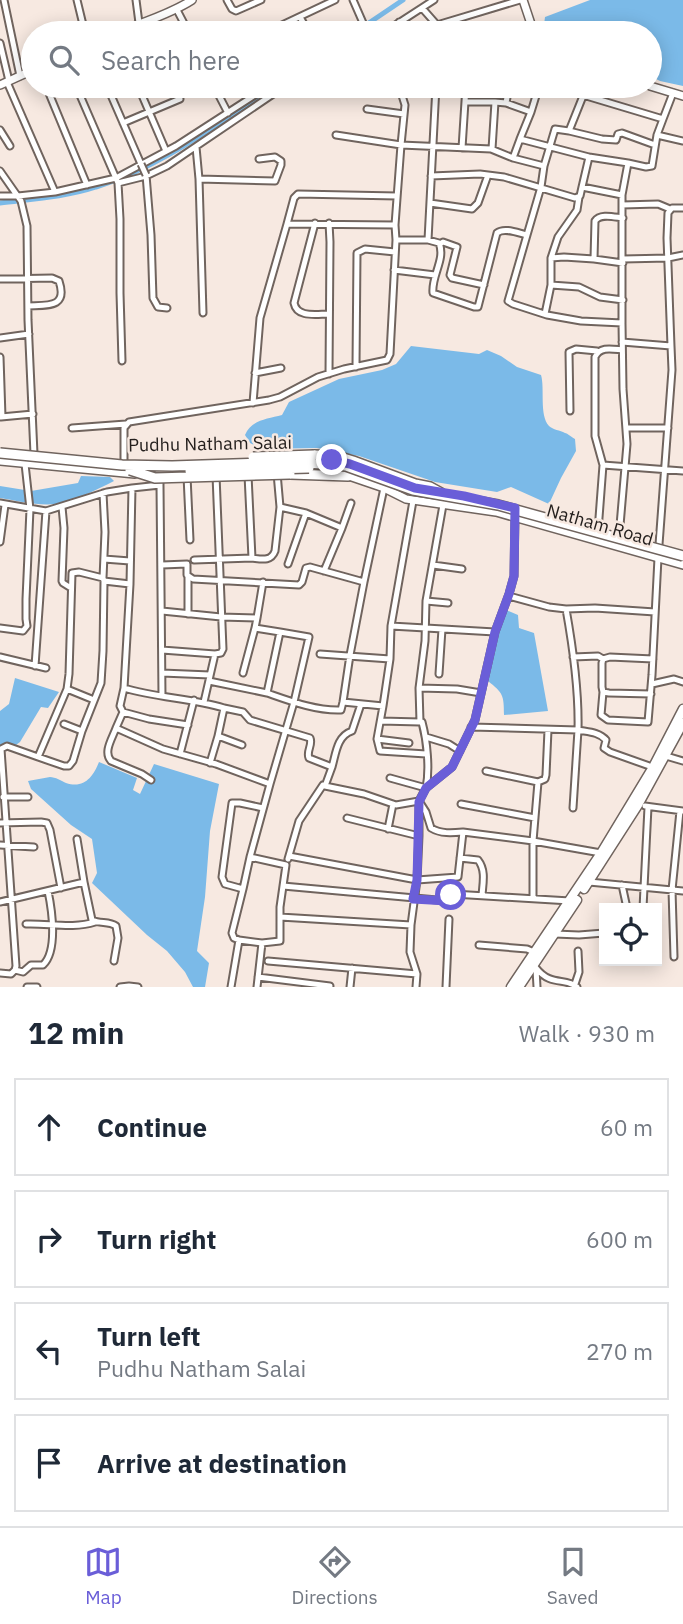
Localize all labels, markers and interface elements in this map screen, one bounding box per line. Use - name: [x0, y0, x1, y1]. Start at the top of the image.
- search box: [21, 21, 662, 98]
- icon: search: [45, 41, 83, 79]
- text: Search here: [101, 43, 240, 77]
- street label: Pudhu Natham Salai: [128, 431, 292, 456]
- route end: [316, 444, 347, 475]
- street label: Natham Road: [544, 498, 656, 551]
- route start: [435, 879, 466, 910]
- map controls: [599, 903, 662, 966]
- button: locate: [599, 903, 662, 966]
- text: 12 min: [28, 1013, 124, 1052]
- text: Walk · 930 m: [519, 1018, 655, 1048]
- icon: ahead: [30, 1108, 68, 1146]
- text: Continue: [97, 1110, 207, 1144]
- text: 60 m: [600, 1112, 653, 1142]
- icon: right: [30, 1220, 68, 1258]
- text: Turn right: [97, 1222, 216, 1256]
- text: 600 m: [586, 1224, 653, 1254]
- text: Turn left: [97, 1319, 200, 1353]
- icon: left: [30, 1332, 68, 1370]
- text: 270 m: [586, 1336, 653, 1366]
- text: Pudhu Natham Salai: [97, 1353, 306, 1383]
- icon: arrive: [30, 1444, 68, 1482]
- text: Arrive at destination: [97, 1446, 347, 1480]
- tab: Map: [84, 1543, 122, 1609]
- tab: Directions: [291, 1543, 378, 1609]
- tab: Saved: [547, 1543, 599, 1609]

